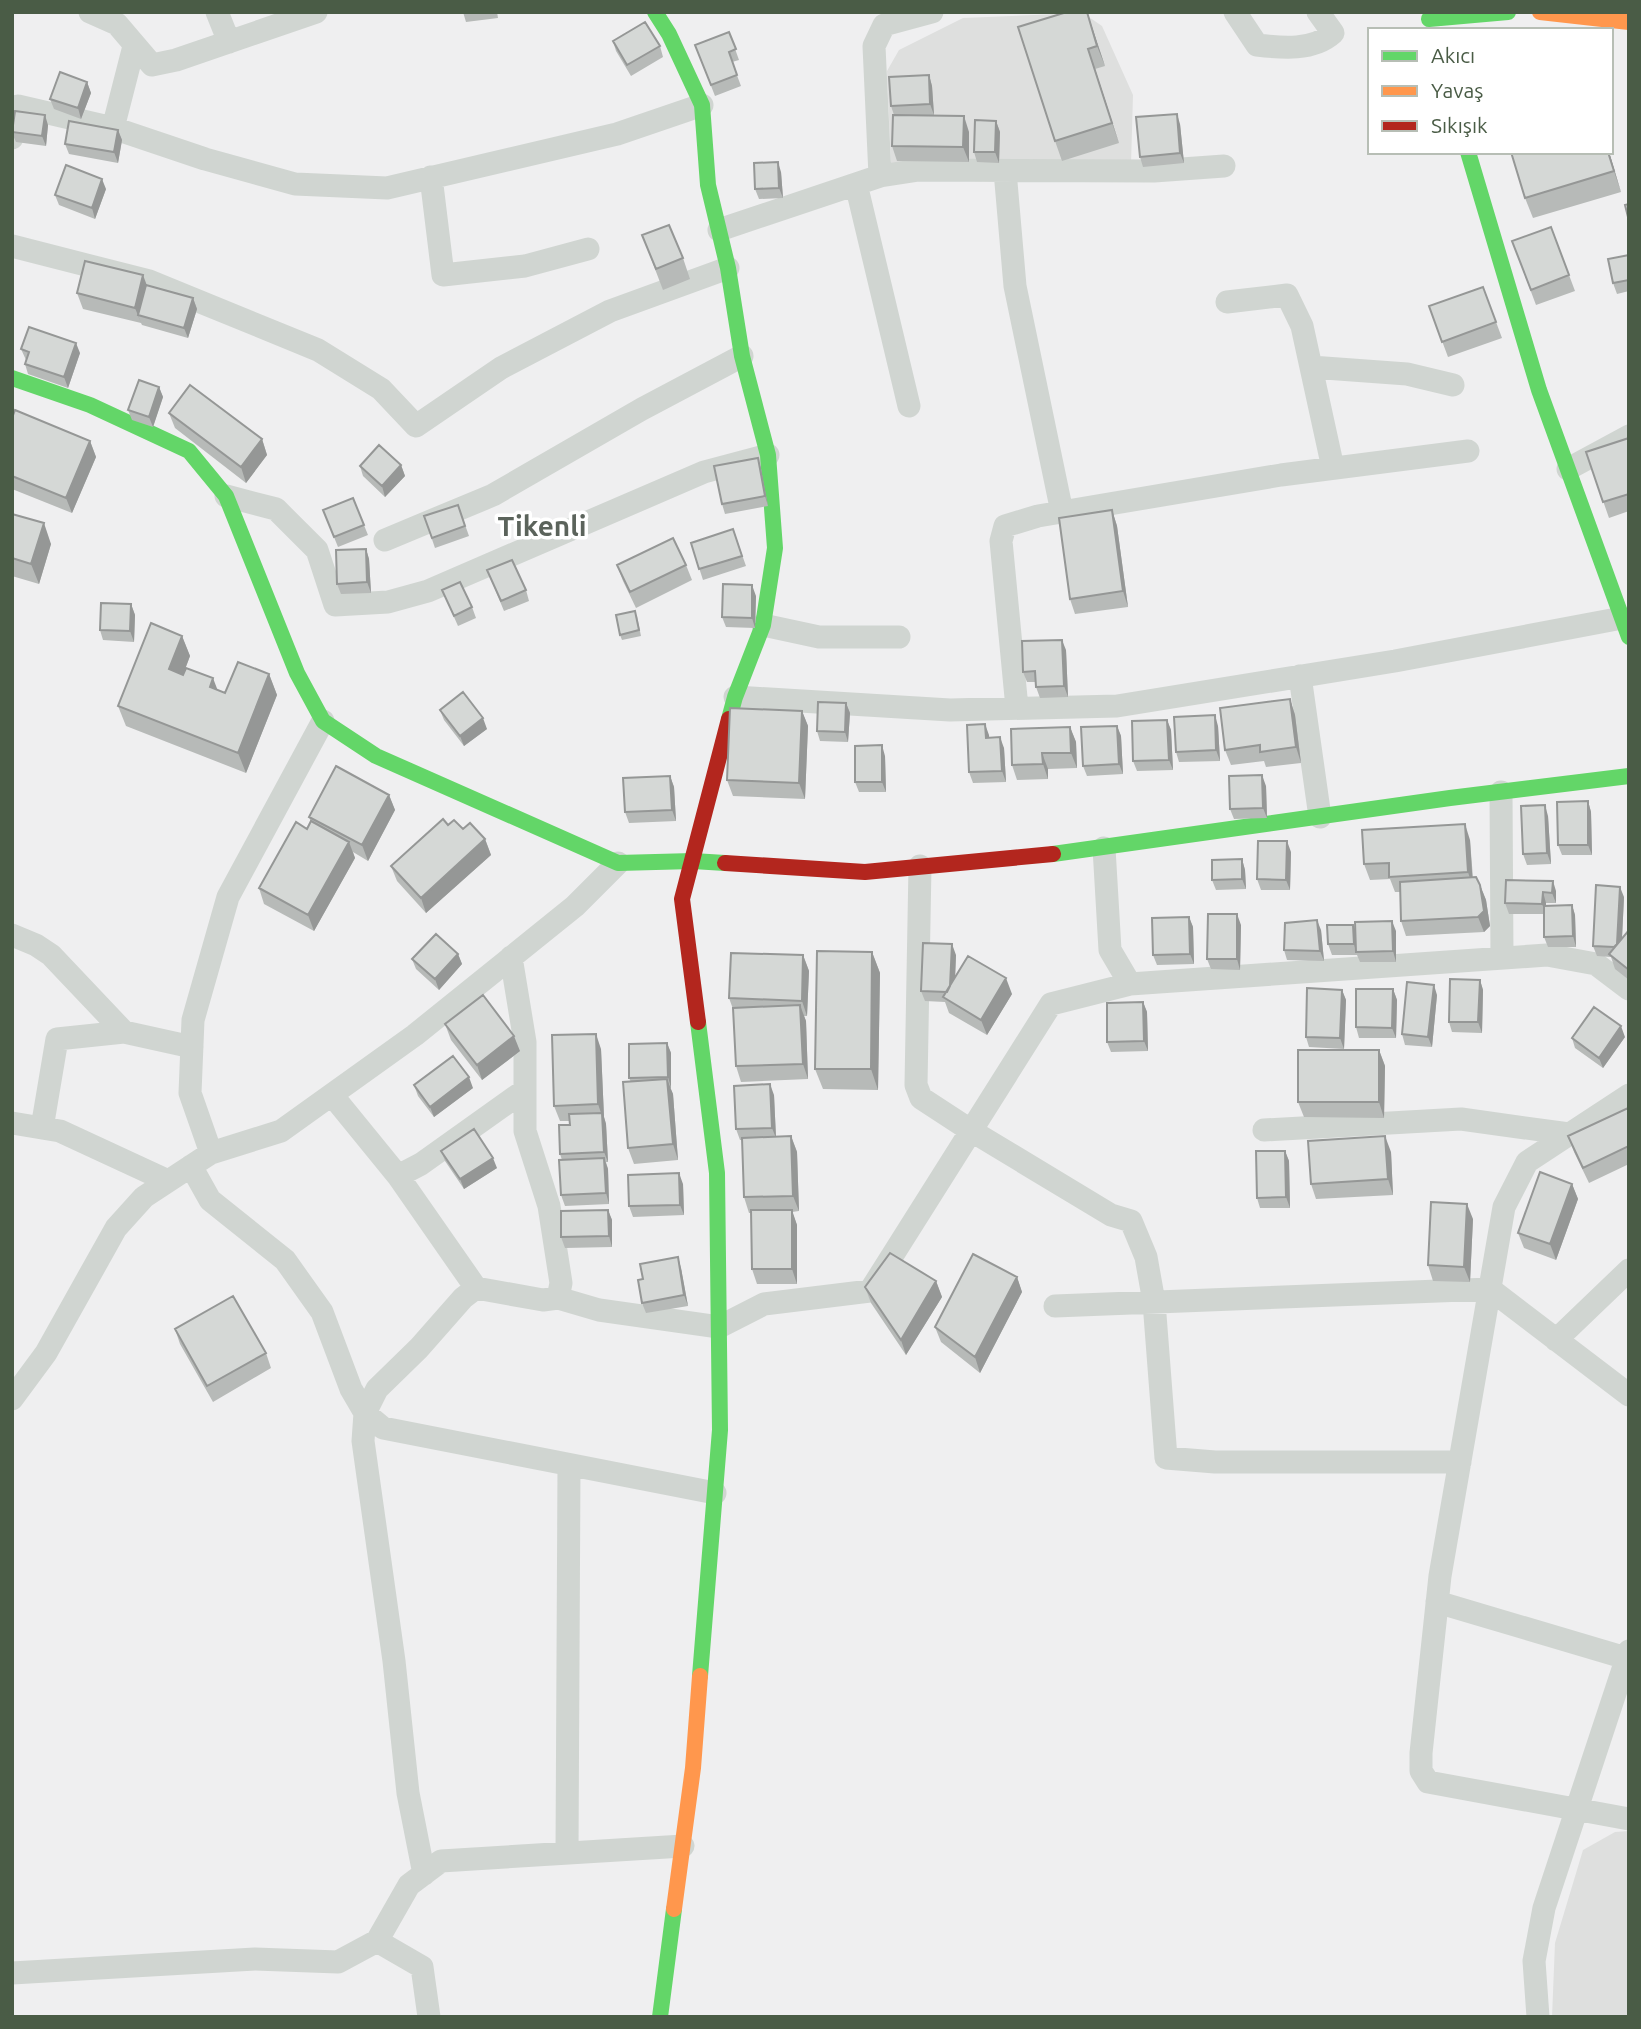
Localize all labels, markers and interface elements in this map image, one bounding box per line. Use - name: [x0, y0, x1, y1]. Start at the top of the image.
- legend: [1368, 28, 1613, 154]
- text: Akıcı: [1431, 43, 1475, 67]
- text: Yavaş: [1431, 78, 1483, 102]
- text: Sıkışık: [1431, 113, 1488, 137]
- district label: Tikenli: [498, 510, 586, 541]

